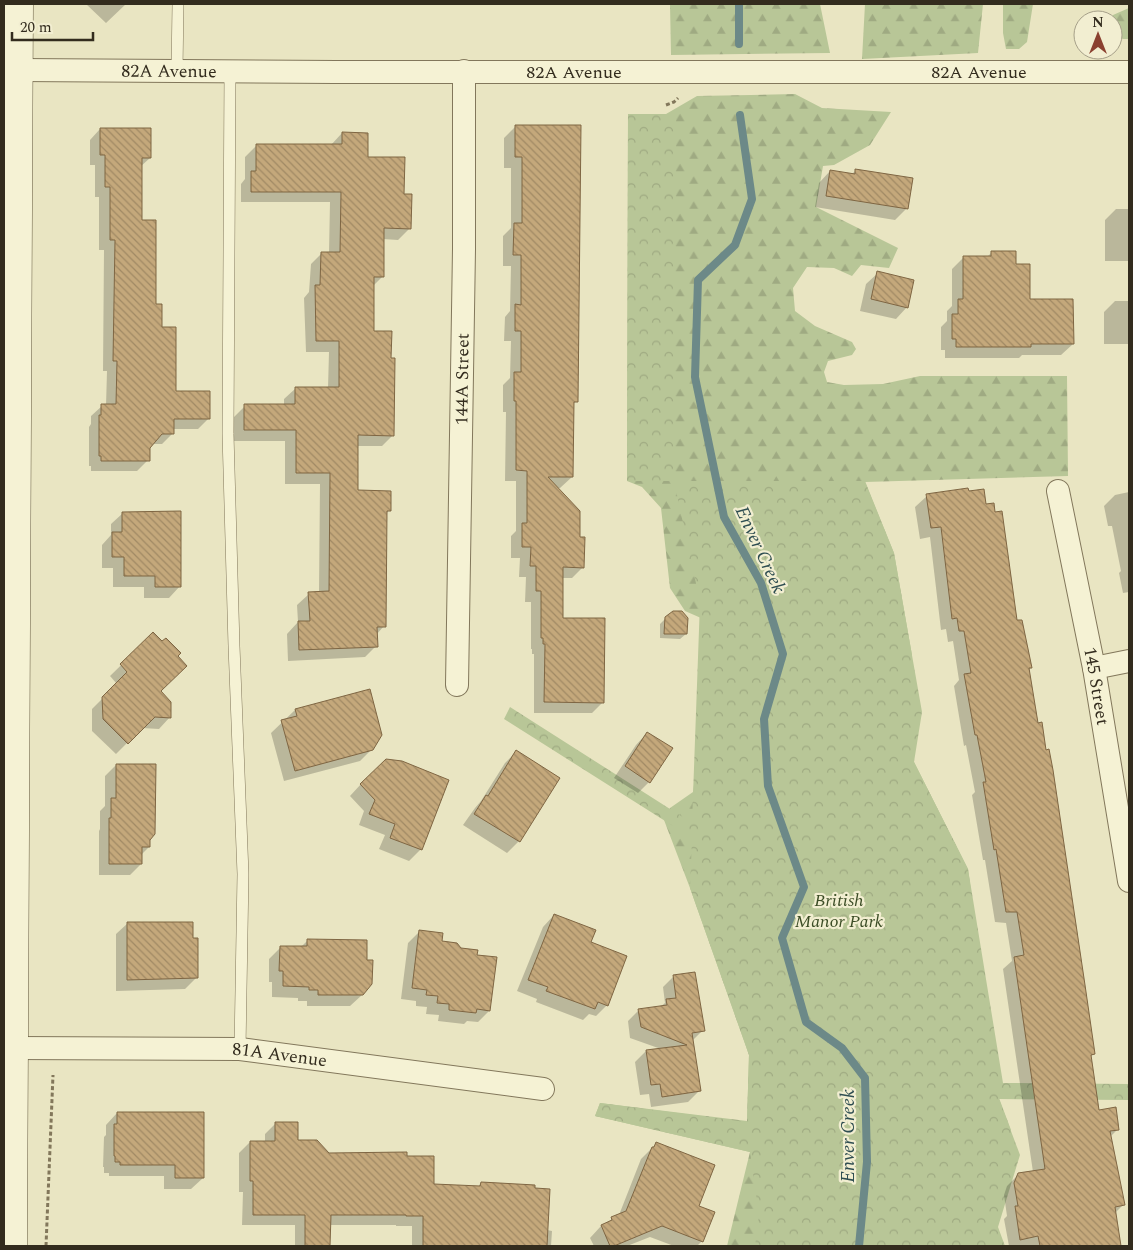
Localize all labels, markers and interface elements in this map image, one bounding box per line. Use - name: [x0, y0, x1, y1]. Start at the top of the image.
- scale bar: [12, 10, 94, 42]
- north arrow: [1073, 10, 1123, 60]
- text: N: [1092, 12, 1104, 33]
- text: 20 m: [20, 16, 52, 39]
- street label: 82A Avenue: [121, 57, 217, 85]
- street label: 82A Avenue: [526, 59, 622, 86]
- street label: 82A Avenue: [931, 59, 1027, 86]
- street label: 144A Street: [448, 333, 476, 425]
- water label: Enver Creek: [727, 501, 793, 599]
- street label: 145 Street: [1077, 645, 1117, 727]
- park label: British Manor Park: [795, 887, 884, 935]
- street label: 81A Avenue: [232, 1035, 329, 1074]
- water label: Enver Creek: [834, 1089, 863, 1183]

